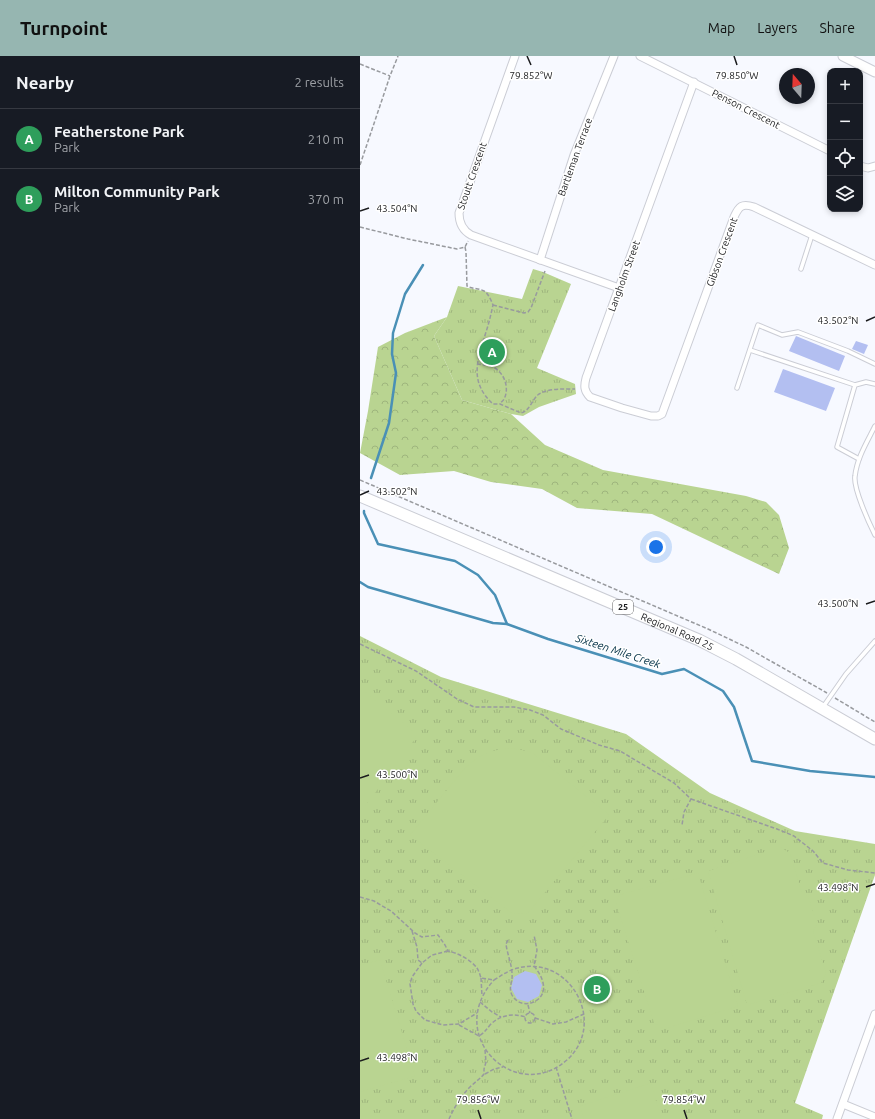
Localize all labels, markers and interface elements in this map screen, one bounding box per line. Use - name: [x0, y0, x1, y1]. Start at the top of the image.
- text: Turnpoint: [20, 17, 108, 39]
- text: Map: [708, 20, 735, 36]
- text: Layers: [757, 20, 797, 36]
- text: Share: [819, 20, 855, 36]
- north arrow: [779, 68, 815, 104]
- map controls: [827, 68, 863, 212]
- button: +: [827, 68, 863, 104]
- text: 79.852°W: [509, 70, 553, 81]
- text: 79.850°W: [715, 70, 759, 81]
- text: Nearby: [16, 73, 74, 92]
- text: 2 results: [294, 75, 344, 89]
- street label: Penson Crescent: [710, 87, 782, 131]
- button: −: [827, 104, 863, 140]
- street label: Bartleman Terrace: [556, 116, 594, 198]
- text: Featherstone Park: [54, 123, 184, 140]
- text: A: [24, 132, 34, 146]
- text: 210 m: [308, 132, 344, 146]
- text: Park: [54, 140, 80, 154]
- button: locate: [827, 140, 863, 176]
- street label: Stoutt Crescent: [455, 141, 489, 211]
- button: layers: [827, 176, 863, 212]
- text: Milton Community Park: [54, 183, 220, 200]
- text: B: [25, 192, 33, 206]
- text: 370 m: [308, 192, 344, 206]
- text: Park: [54, 200, 80, 214]
- text: 43.504°N: [376, 203, 418, 214]
- street label: Gibson Crescent: [704, 216, 740, 288]
- street label: Langholm Street: [606, 239, 642, 313]
- text: 43.502°N: [817, 315, 859, 326]
- pin: A: [479, 337, 505, 367]
- text: 43.502°N: [376, 486, 418, 497]
- your location: [646, 537, 666, 557]
- text: 43.500°N: [817, 598, 859, 609]
- road number: 25: [613, 600, 633, 614]
- street label: Regional Road 25: [639, 611, 716, 652]
- water label: Sixteen Mile Creek: [573, 631, 662, 670]
- text: 43.500°N: [376, 769, 418, 780]
- text: 43.498°N: [817, 882, 859, 893]
- pin: B: [584, 974, 610, 1004]
- text: 43.498°N: [376, 1052, 418, 1063]
- text: 79.856°W: [456, 1094, 500, 1105]
- text: 79.854°W: [662, 1094, 706, 1105]

